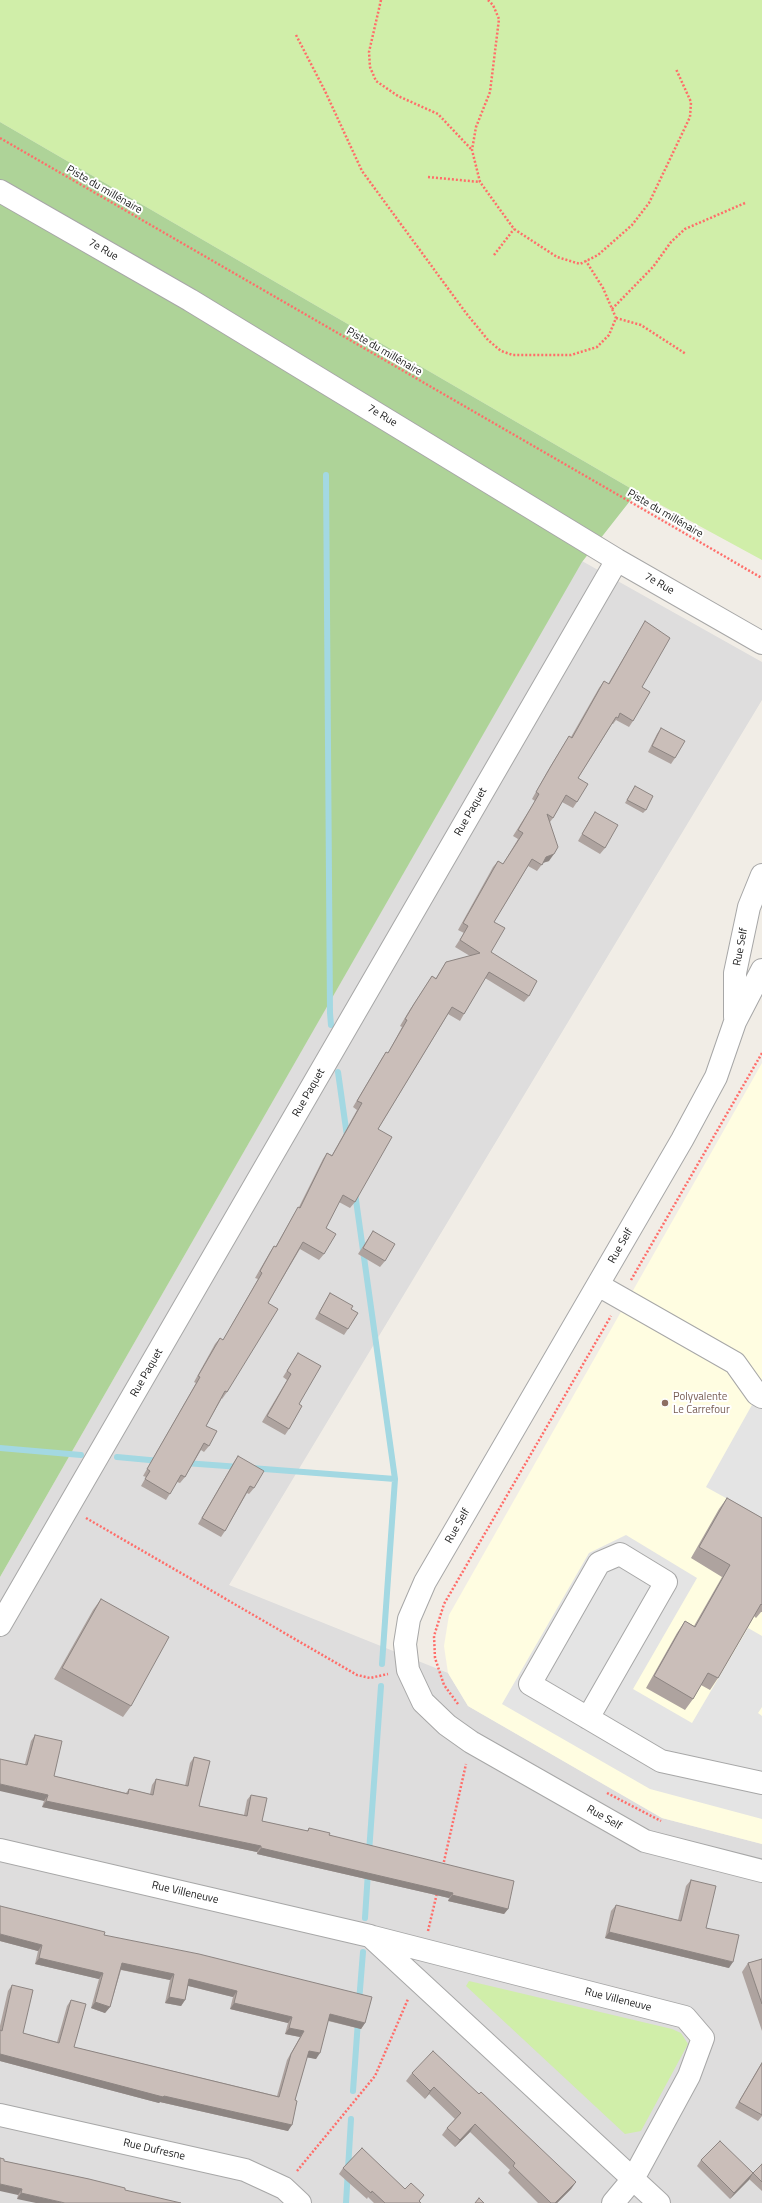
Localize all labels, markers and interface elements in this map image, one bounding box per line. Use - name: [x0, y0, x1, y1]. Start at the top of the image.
- street label: Piste du millénaire: [64, 163, 144, 217]
- street label: 7e Rue: [86, 236, 120, 264]
- street label: Piste du millénaire: [344, 325, 424, 379]
- street label: 7e Rue: [365, 402, 399, 430]
- street label: Piste du millénaire: [625, 487, 705, 541]
- street label: 7e Rue: [642, 570, 676, 598]
- street label: Rue Paquet: [452, 786, 490, 838]
- street label: Rue Self: [731, 927, 751, 967]
- street label: Rue Paquet: [290, 1067, 328, 1119]
- street label: Rue Self: [606, 1226, 636, 1266]
- street label: Rue Paquet: [128, 1347, 166, 1399]
- place label: Polyvalente Le Carrefour: [673, 1390, 730, 1416]
- marker: Polyvalente Le Carrefour: [660, 1398, 670, 1408]
- street label: Rue Self: [443, 1506, 473, 1546]
- street label: Rue Self: [584, 1803, 624, 1833]
- street label: Rue Villeneuve: [150, 1879, 220, 1907]
- street label: Rue Villeneuve: [583, 1985, 653, 2015]
- street label: Rue Dufresne: [122, 2136, 186, 2164]

